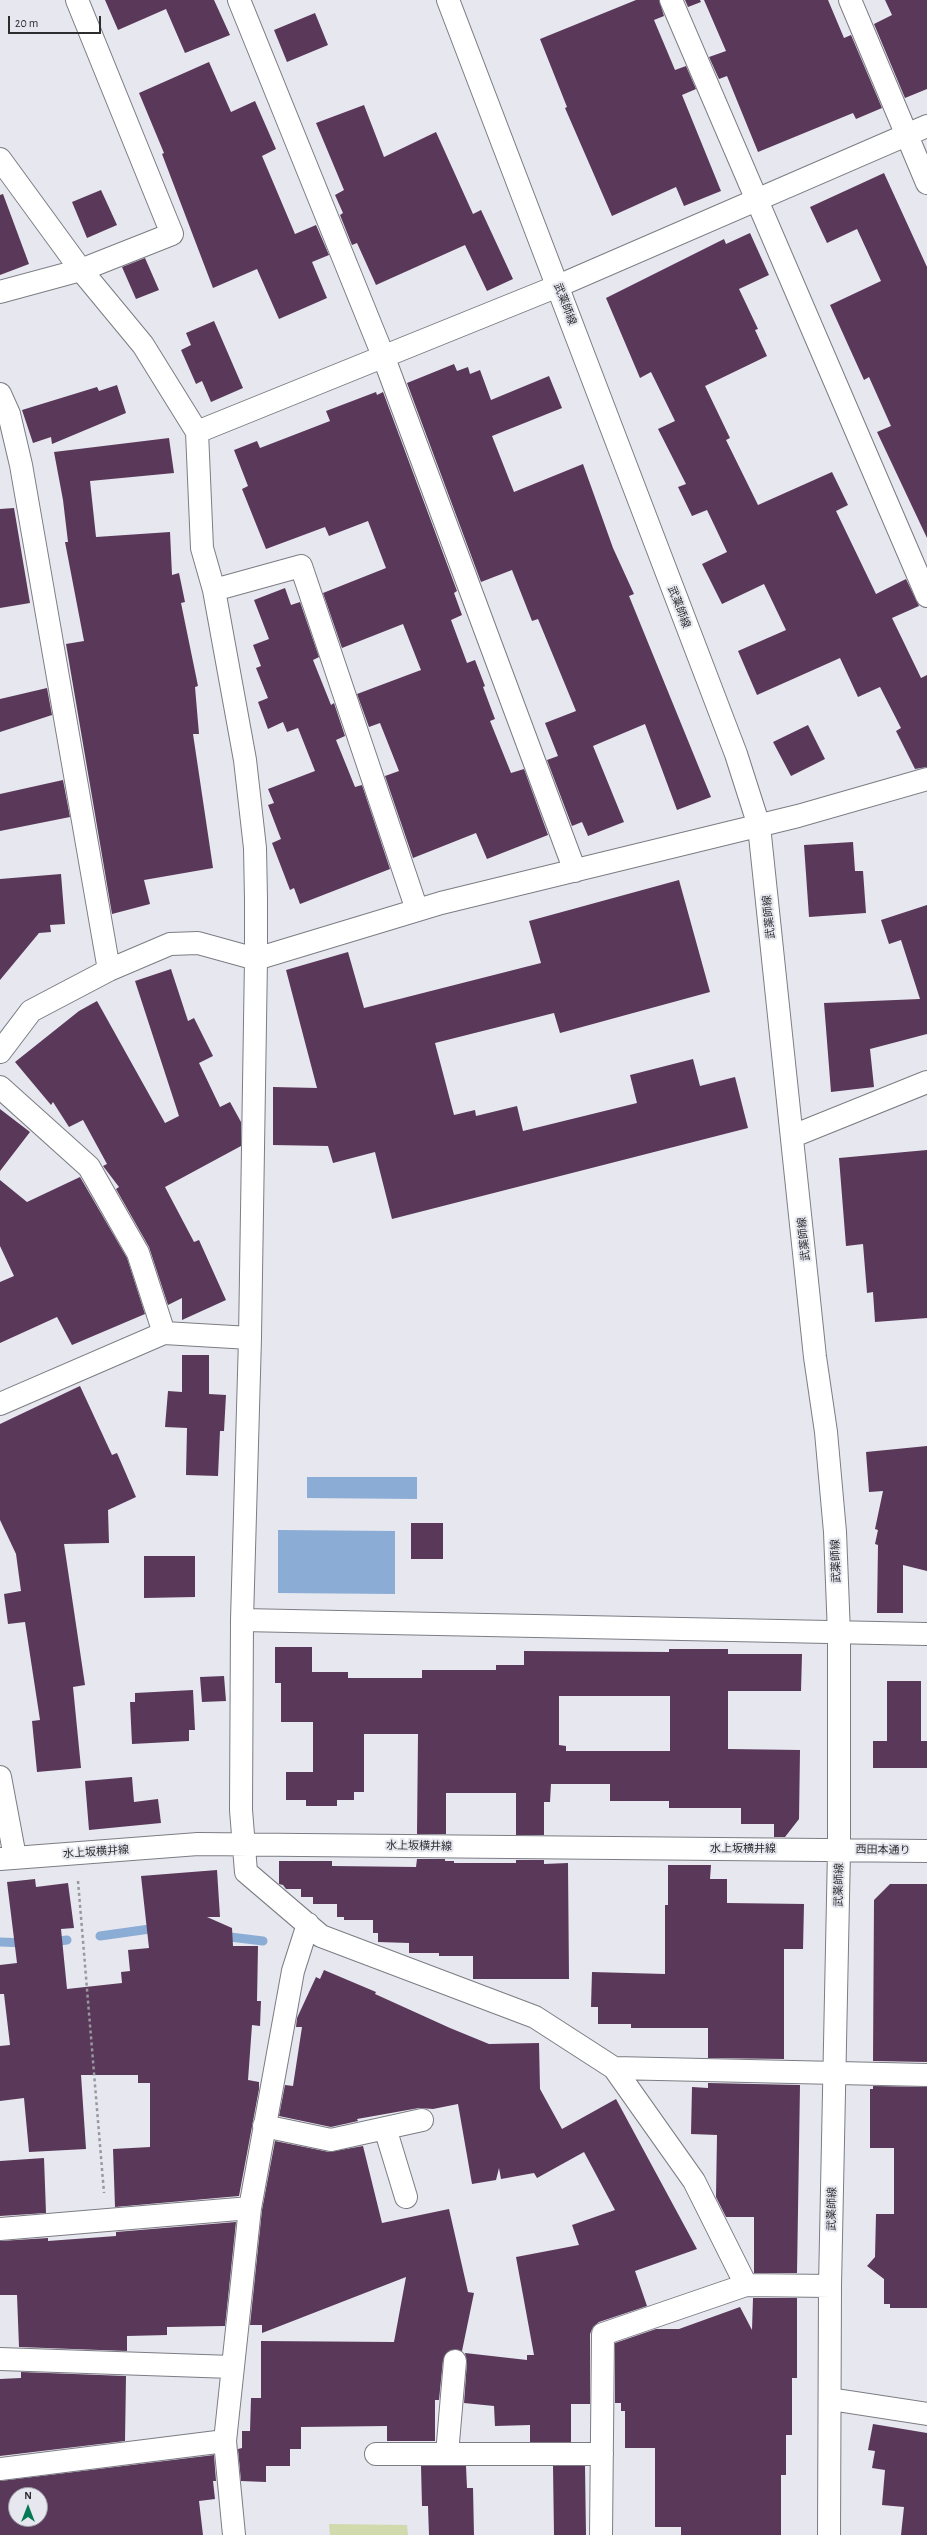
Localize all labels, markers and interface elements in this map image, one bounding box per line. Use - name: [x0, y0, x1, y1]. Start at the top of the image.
- scale bar: [10, 8, 103, 34]
- text: 20 m: [15, 17, 38, 29]
- street label: 武薬師線: [551, 281, 579, 327]
- street label: 武薬師線: [665, 584, 693, 630]
- street label: 武薬師線: [760, 894, 778, 940]
- street label: 武薬師線: [795, 1216, 813, 1262]
- street label: 武薬師線: [829, 1539, 843, 1583]
- street label: 水上坂横井線: [386, 1839, 452, 1853]
- street label: 水上坂横井線: [710, 1842, 776, 1856]
- street label: 水上坂横井線: [63, 1843, 129, 1861]
- street label: 西田本通り: [855, 1843, 911, 1857]
- street label: 武薬師線: [832, 1863, 846, 1907]
- street label: 武薬師線: [825, 2187, 839, 2231]
- north arrow: [8, 2487, 48, 2527]
- text: N: [24, 2490, 32, 2501]

